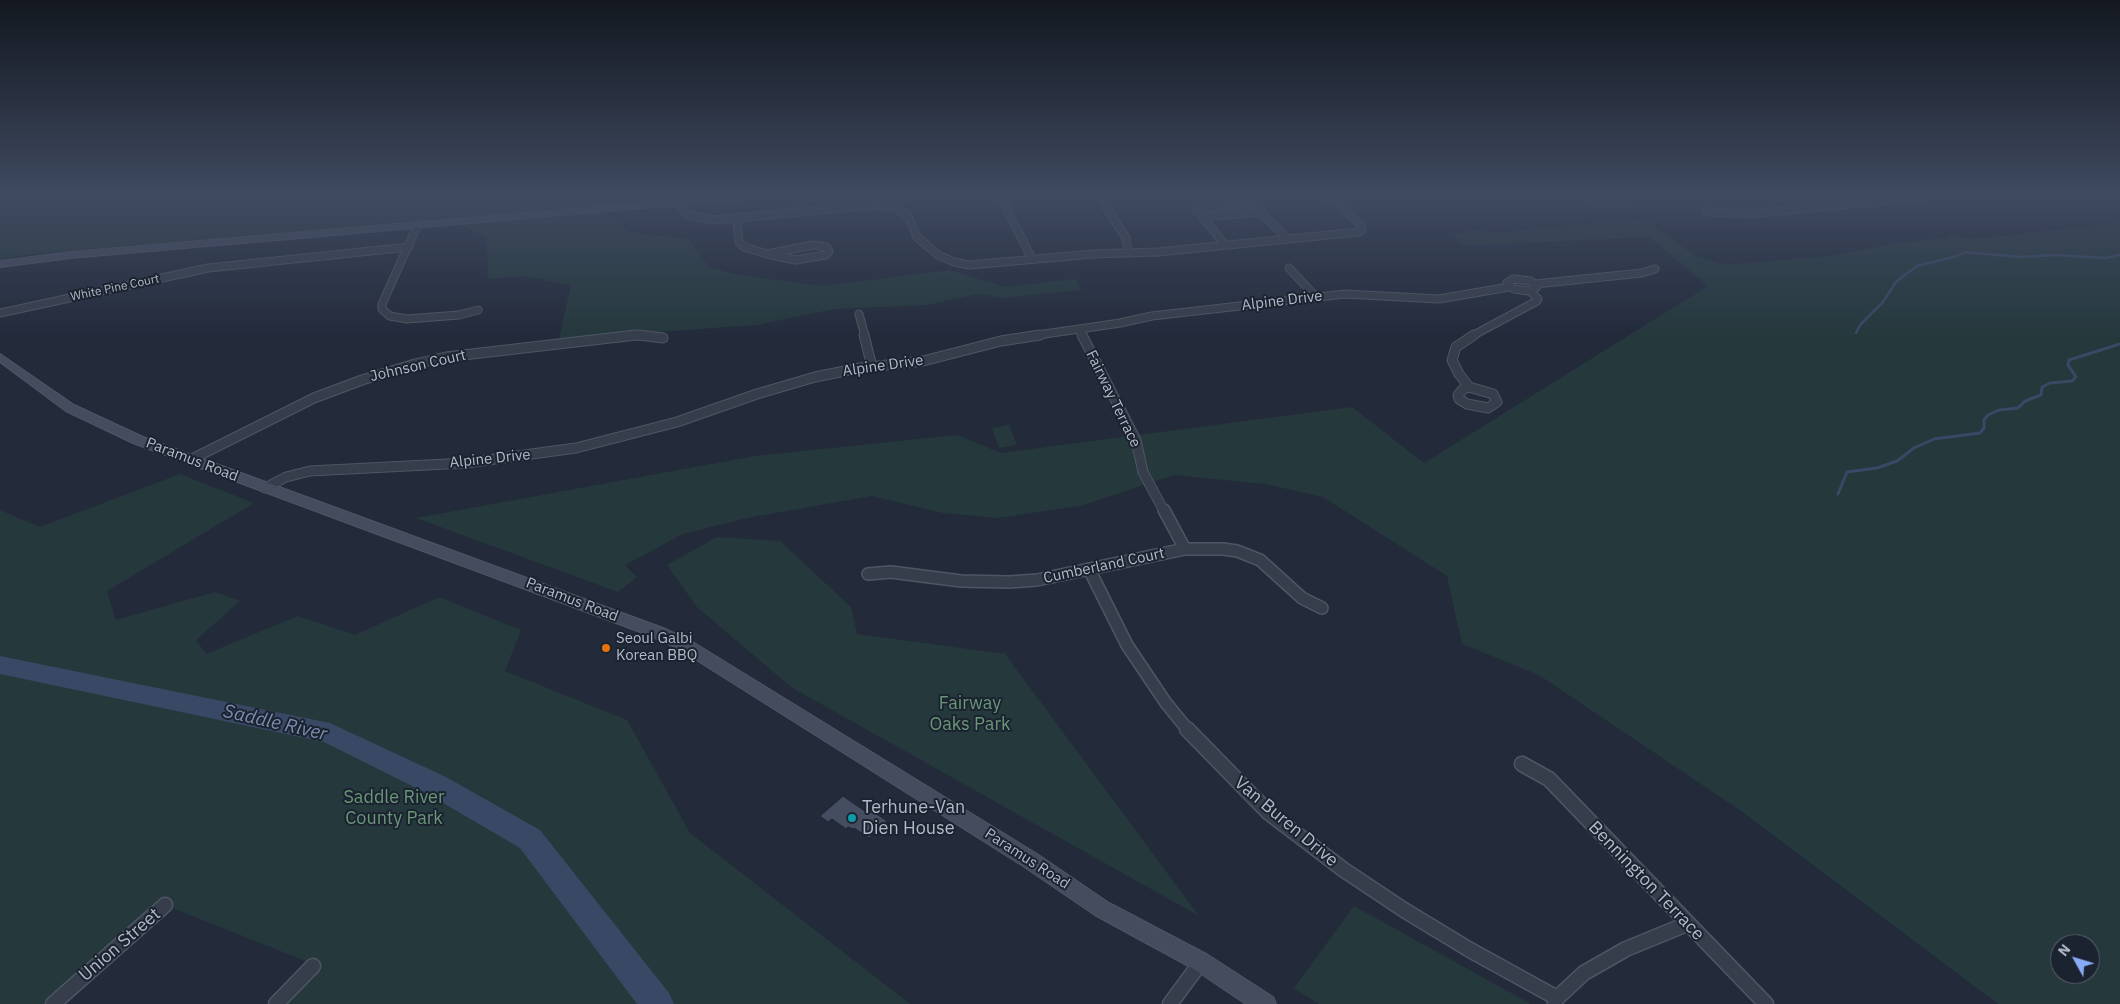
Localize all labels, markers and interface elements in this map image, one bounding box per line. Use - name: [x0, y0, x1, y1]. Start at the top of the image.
- street label: White Pine Court: [69, 272, 161, 304]
- street label: Alpine Drive: [1241, 287, 1323, 315]
- street label: Johnson Court: [368, 346, 468, 386]
- street label: Fairway Terrace: [1082, 347, 1144, 451]
- street label: Alpine Drive: [842, 351, 924, 381]
- street label: Paramus Road: [143, 434, 241, 486]
- street label: Alpine Drive: [449, 446, 531, 472]
- street label: Cumberland Court: [1042, 544, 1166, 588]
- street label: Paramus Road: [523, 574, 621, 626]
- place label: Seoul Galbi Korean BBQ: [616, 630, 697, 665]
- marker: Seoul Galbi Korean BBQ: [600, 642, 612, 654]
- park label: Fairway Oaks Park: [929, 693, 1011, 736]
- water label: Saddle River: [221, 700, 329, 746]
- street label: Van Buren Drive: [1230, 772, 1342, 872]
- park label: Saddle River County Park: [343, 787, 445, 830]
- place label: Terhune-Van Dien House: [862, 797, 965, 840]
- marker: Terhune-Van Dien House: [846, 812, 858, 824]
- street label: Bennington Terrace: [1583, 817, 1709, 945]
- street label: Paramus Road: [981, 825, 1073, 893]
- street label: Union Street: [75, 904, 165, 986]
- north arrow: [2050, 934, 2100, 984]
- text: N: [2054, 941, 2074, 960]

